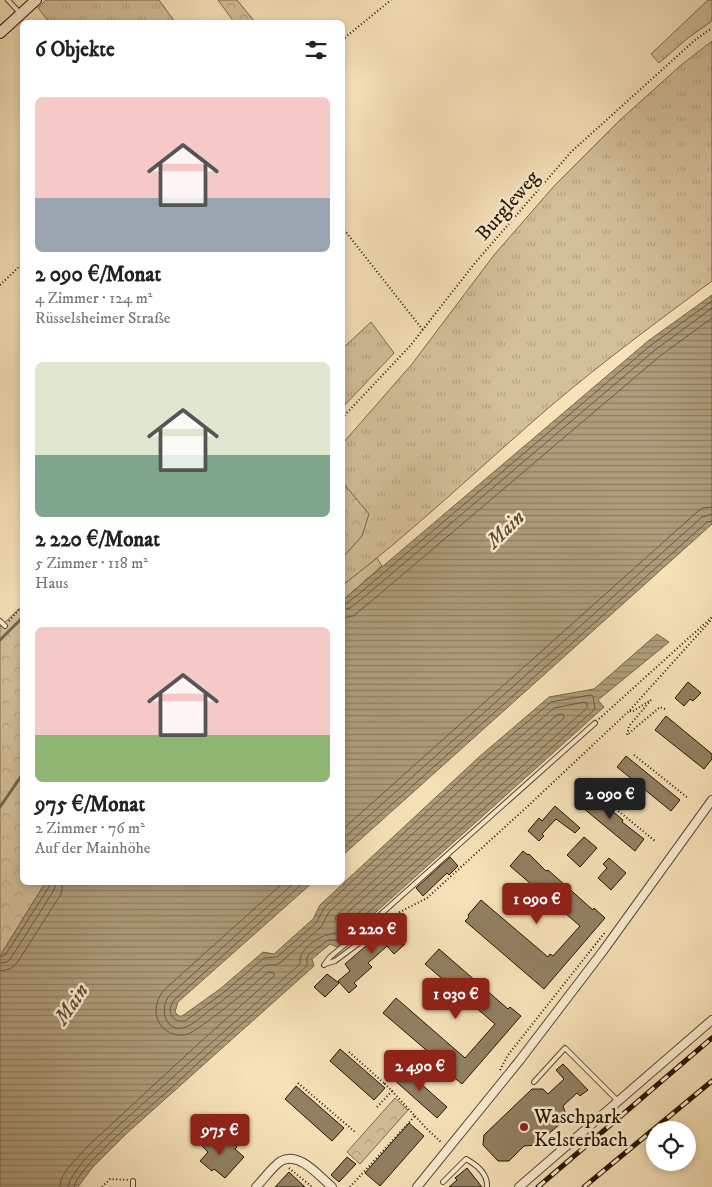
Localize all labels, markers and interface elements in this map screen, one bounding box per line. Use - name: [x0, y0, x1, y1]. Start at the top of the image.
- icon: filters: [302, 36, 330, 64]
- text: 6 Objekte: [35, 37, 115, 63]
- icon: home: [138, 130, 228, 220]
- street label: Burgleweg: [471, 166, 545, 246]
- text: 2 090 €/Monat: [35, 262, 161, 288]
- text: 4 Zimmer · 124 m²: [35, 288, 152, 308]
- text: Rüsselsheimer Straße: [35, 308, 170, 328]
- icon: home: [138, 395, 228, 485]
- water label: Main: [479, 505, 531, 556]
- text: 2 220 €/Monat: [35, 527, 160, 553]
- text: 5 Zimmer · 118 m²: [35, 553, 148, 573]
- text: Haus: [35, 573, 68, 593]
- icon: home: [138, 660, 228, 750]
- pin: 2 090 €: [564, 778, 656, 820]
- text: 2 090 €: [585, 784, 635, 804]
- text: 975 €/Monat: [35, 792, 145, 818]
- text: 2 Zimmer · 76 m²: [35, 818, 145, 838]
- text: Auf der Mainhöhe: [35, 838, 150, 858]
- pin: 1 090 €: [491, 882, 583, 925]
- text: 1 090 €: [513, 889, 561, 909]
- pin: 2 220 €: [326, 912, 418, 955]
- text: 2 220 €: [348, 919, 396, 939]
- pin: 1 030 €: [410, 978, 502, 1020]
- water label: Main: [48, 979, 95, 1032]
- text: 1 030 €: [433, 984, 479, 1004]
- pin: 2 490 €: [374, 1050, 466, 1092]
- text: 2 490 €: [395, 1056, 445, 1076]
- place label: Waschpark Kelsterbach: [533, 1105, 628, 1153]
- pin: 975 €: [185, 1114, 255, 1156]
- text: 975 €: [201, 1120, 239, 1140]
- marker: Waschpark Kelsterbach: [518, 1121, 530, 1133]
- map controls: [646, 1121, 696, 1171]
- button: locate: [646, 1121, 696, 1171]

